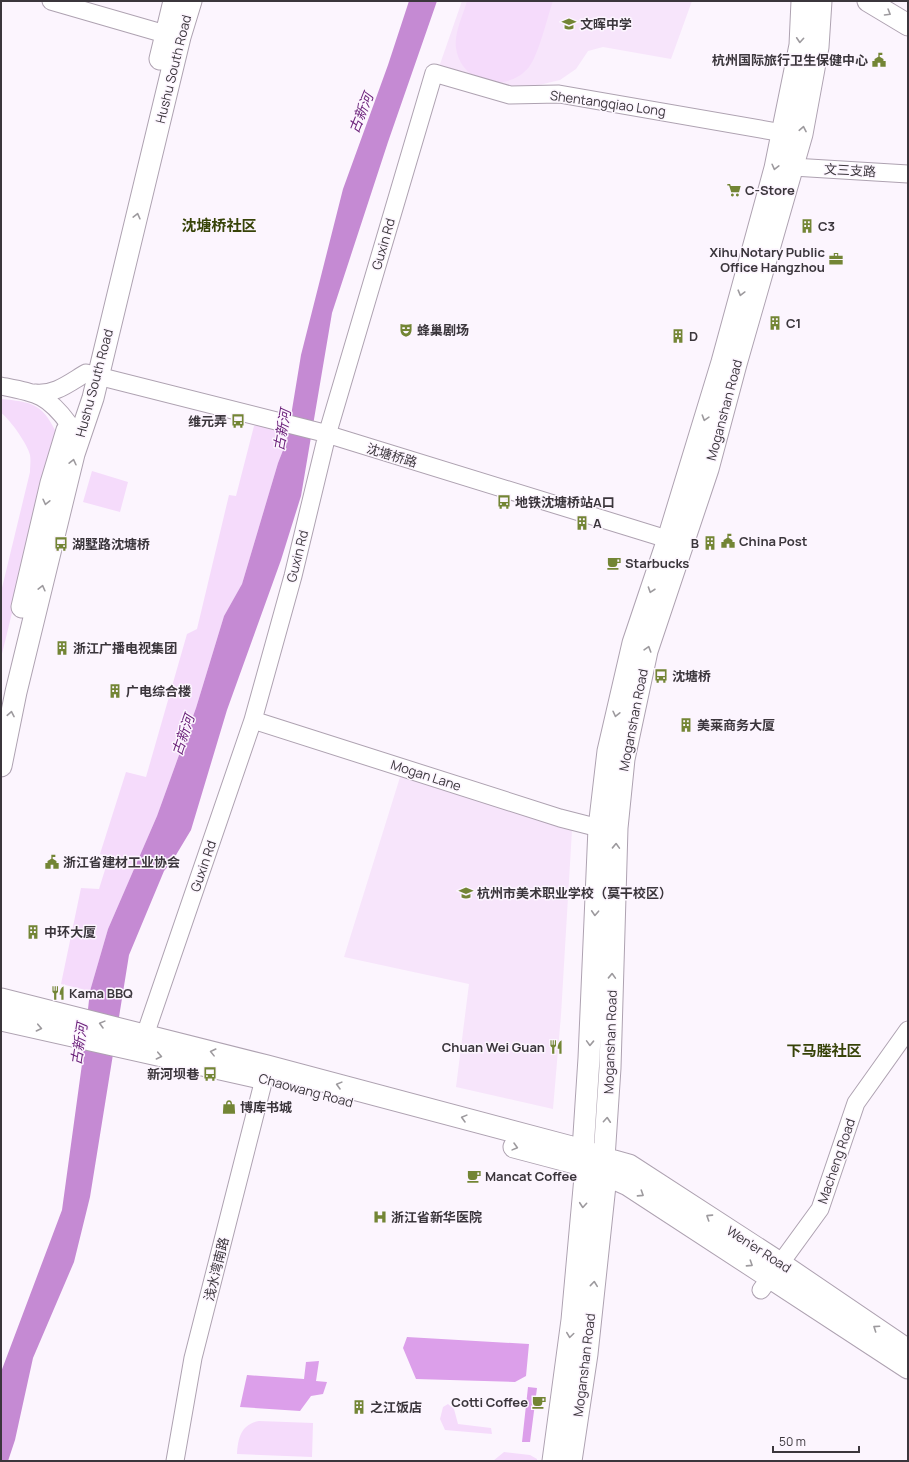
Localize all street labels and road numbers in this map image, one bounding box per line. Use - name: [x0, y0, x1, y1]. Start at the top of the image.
- street label: Hushu South Road: [151, 13, 195, 125]
- street label: Shentangqiao Long: [549, 86, 667, 120]
- street label: 文三支路: [824, 160, 876, 180]
- street label: Guxin Rd: [367, 216, 399, 272]
- street label: Hushu South Road: [71, 327, 117, 439]
- street label: Moganshan Road: [702, 357, 746, 463]
- street label: 沈塘桥路: [364, 439, 420, 471]
- street label: Guxin Rd: [282, 528, 312, 584]
- street label: Moganshan Road: [614, 667, 652, 773]
- street label: Mogan Lane: [389, 755, 464, 795]
- street label: Guxin Rd: [186, 838, 220, 894]
- street label: Moganshan Road: [599, 990, 621, 1094]
- street label: Chaowang Road: [257, 1069, 355, 1111]
- street label: Macheng Road: [813, 1116, 859, 1206]
- street label: Wen'er Road: [723, 1221, 795, 1277]
- street label: 浅水湾南路: [199, 1235, 233, 1303]
- street label: Moganshan Road: [569, 1312, 599, 1418]

